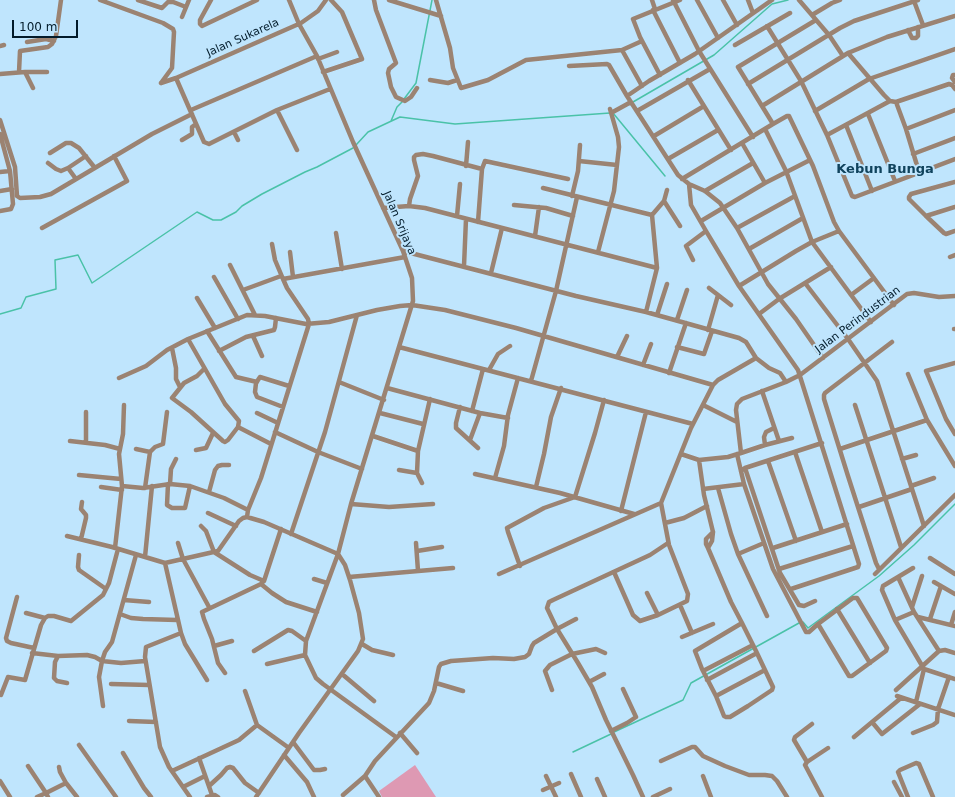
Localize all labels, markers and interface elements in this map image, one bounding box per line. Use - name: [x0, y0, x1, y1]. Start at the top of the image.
- scale bar: [14, 12, 80, 38]
- street label: Jalan Sukarela: [205, 16, 281, 60]
- text: 100 m: [19, 20, 57, 34]
- district label: Kebun Bunga: [836, 162, 934, 178]
- street label: Jalan Srijaya: [380, 189, 418, 257]
- street label: Jalan Perindustrian: [813, 284, 903, 356]

